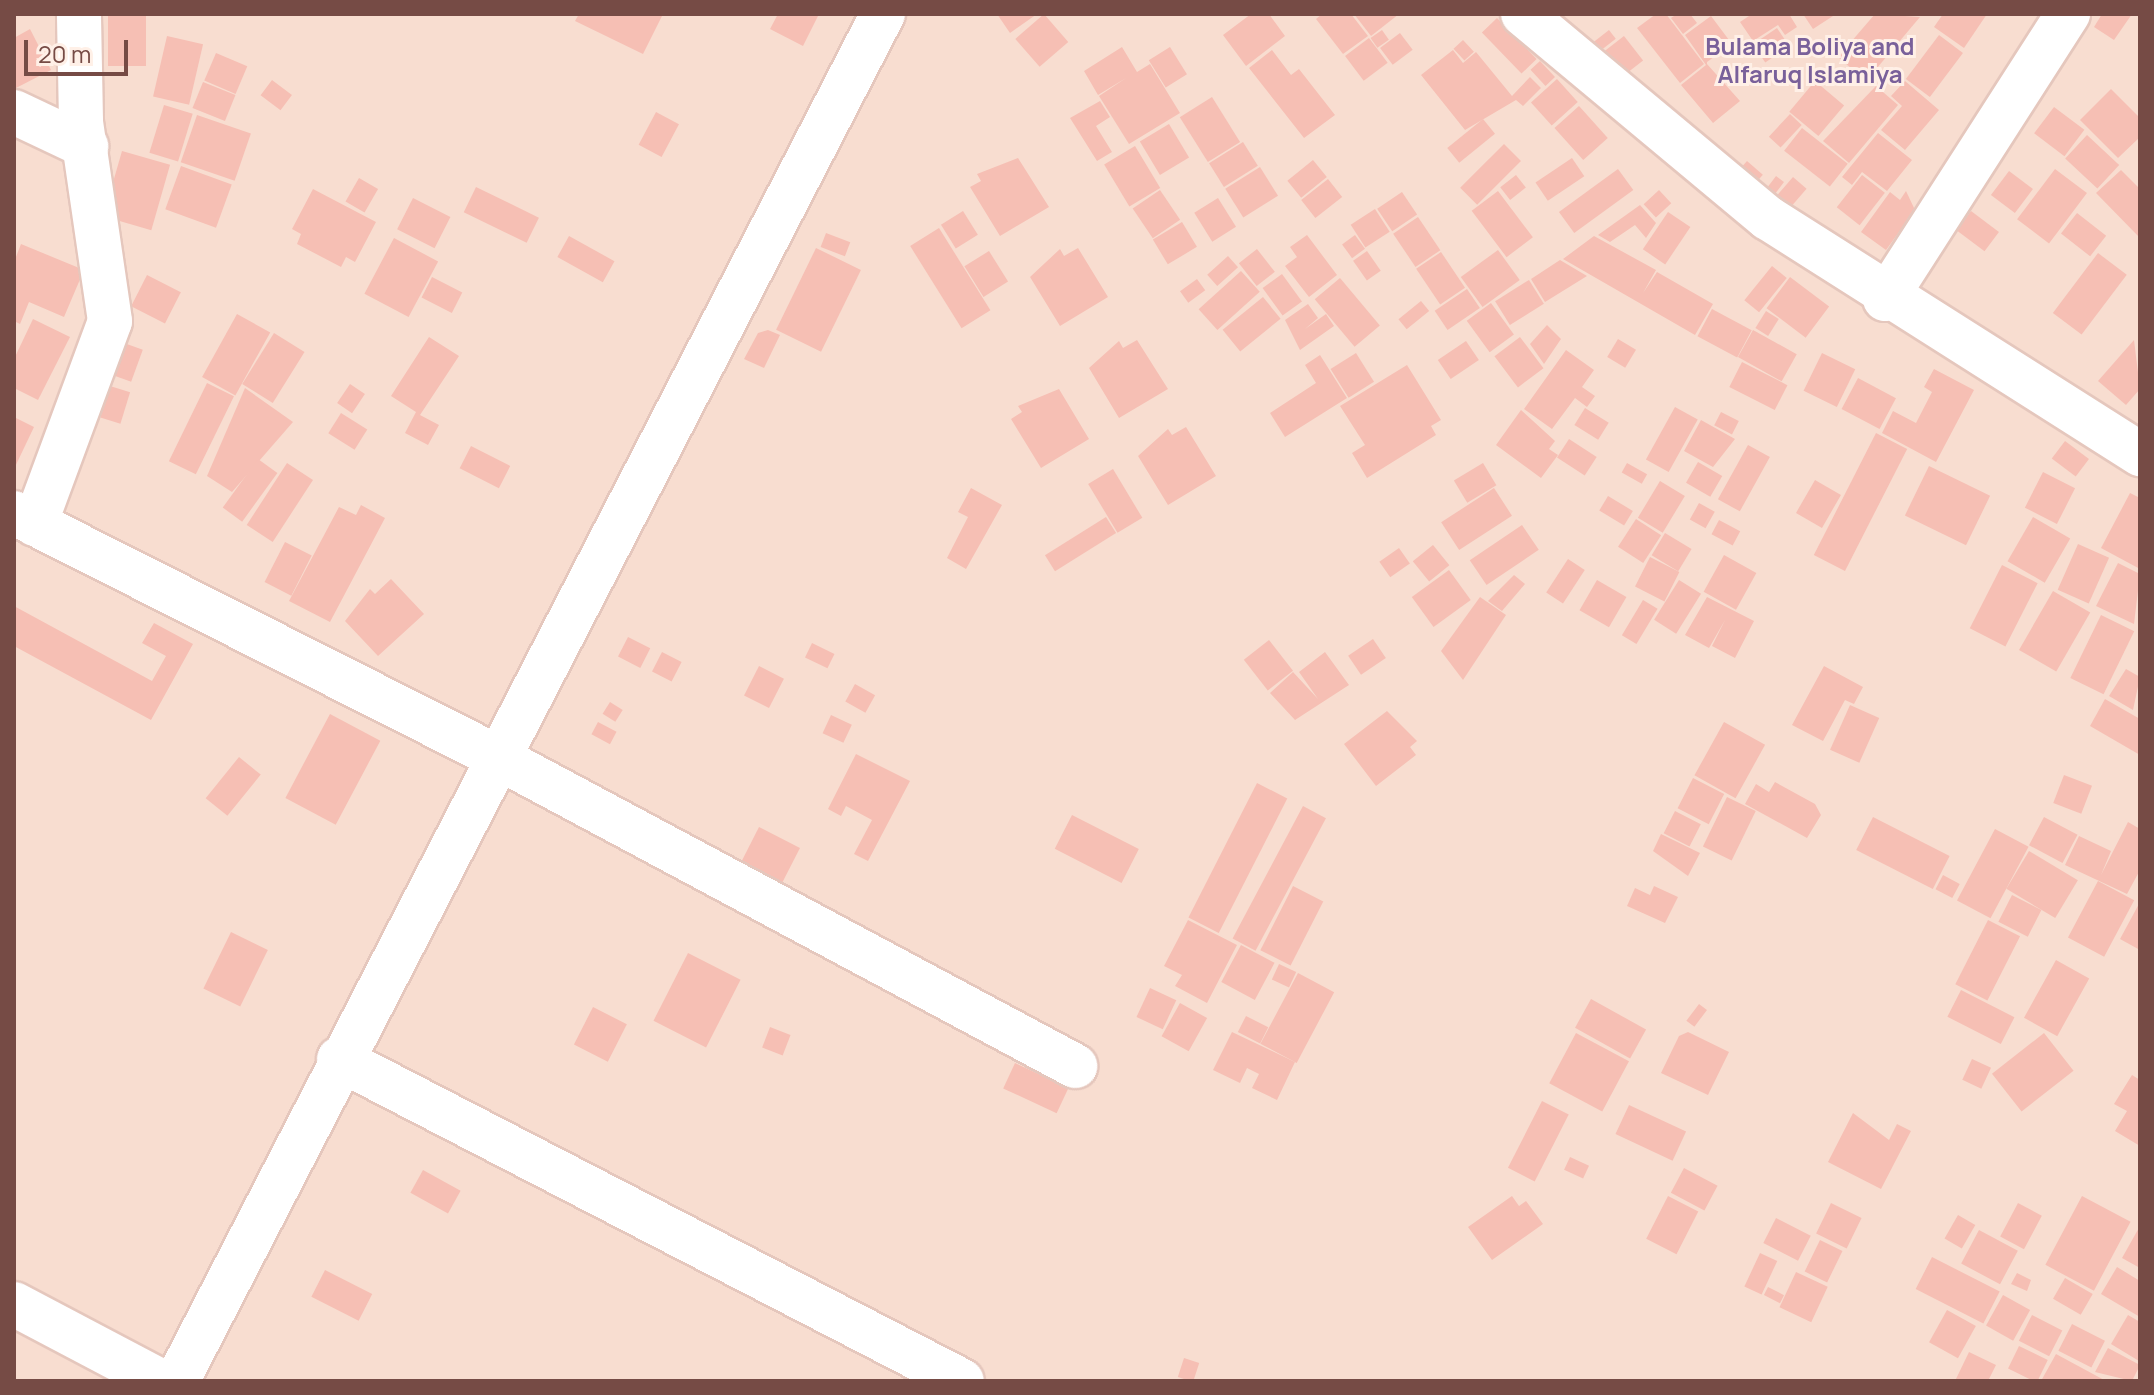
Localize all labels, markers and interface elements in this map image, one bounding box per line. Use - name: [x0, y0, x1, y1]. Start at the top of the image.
- scale bar: [28, 24, 132, 74]
- district label: Bulama Boliya and Alfaruq Islamiya: [1705, 32, 1915, 88]
- text: 20 m: [38, 37, 91, 70]

